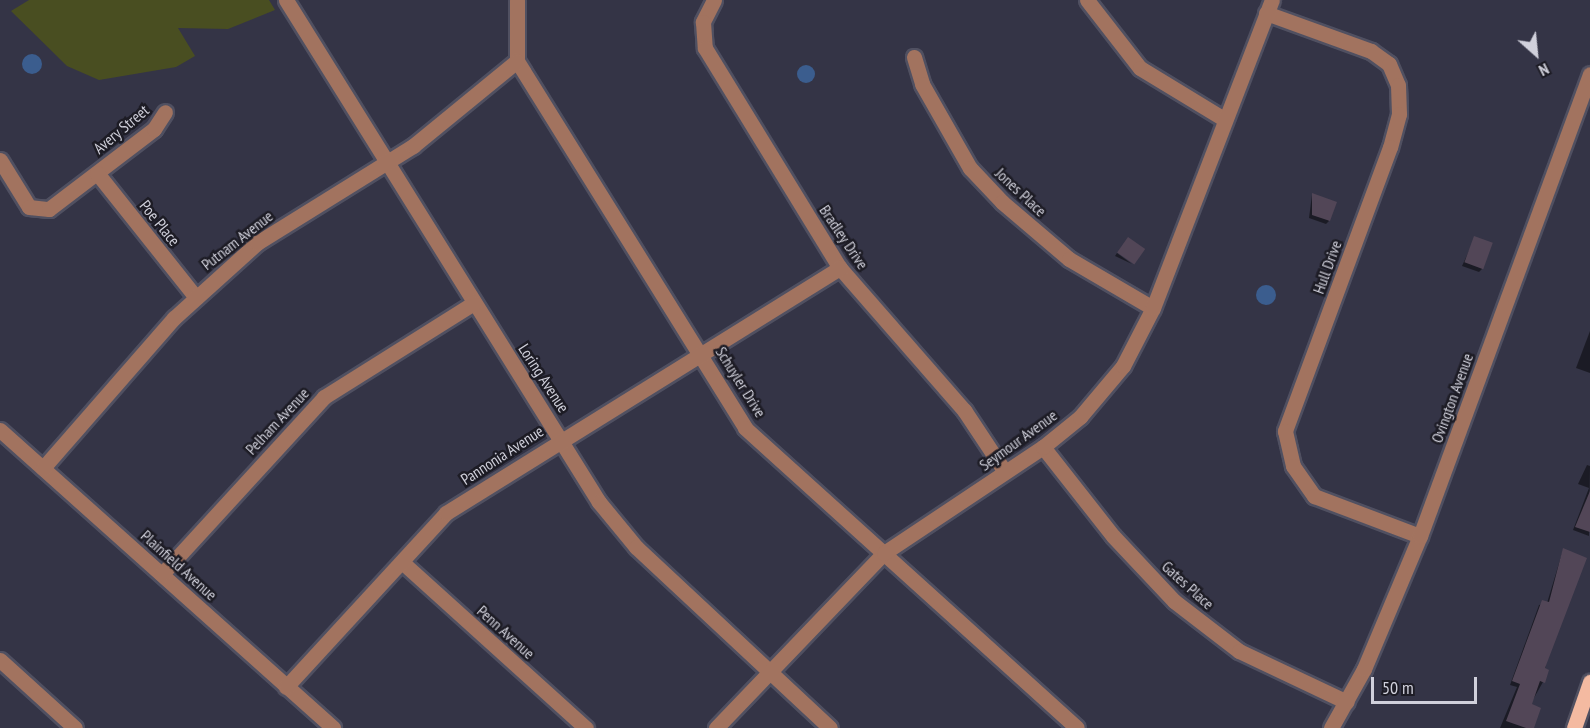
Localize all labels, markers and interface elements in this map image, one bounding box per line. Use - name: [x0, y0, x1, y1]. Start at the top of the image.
- north arrow: [1506, 24, 1566, 84]
- text: N: [1536, 59, 1553, 81]
- street label: Avery Street: [89, 100, 153, 158]
- street label: Jones Place: [992, 164, 1050, 220]
- street label: Poe Place: [136, 196, 184, 250]
- street label: Bradley Drive: [815, 201, 873, 273]
- street label: Putnam Avenue: [197, 206, 277, 274]
- street label: Hull Drive: [1308, 238, 1346, 296]
- street label: Loring Avenue: [515, 340, 573, 416]
- street label: Schuyler Drive: [712, 343, 770, 421]
- street label: Ovington Avenue: [1427, 350, 1477, 446]
- street label: Pelham Avenue: [241, 383, 313, 459]
- street label: Seymour Avenue: [975, 405, 1061, 475]
- street label: Pannonia Avenue: [457, 421, 547, 489]
- street label: Plainfield Avenue: [137, 526, 221, 604]
- street label: Gates Place: [1158, 557, 1218, 613]
- street label: Penn Avenue: [473, 601, 539, 663]
- scale bar: [1374, 665, 1480, 703]
- text: 50 m: [1382, 676, 1414, 699]

